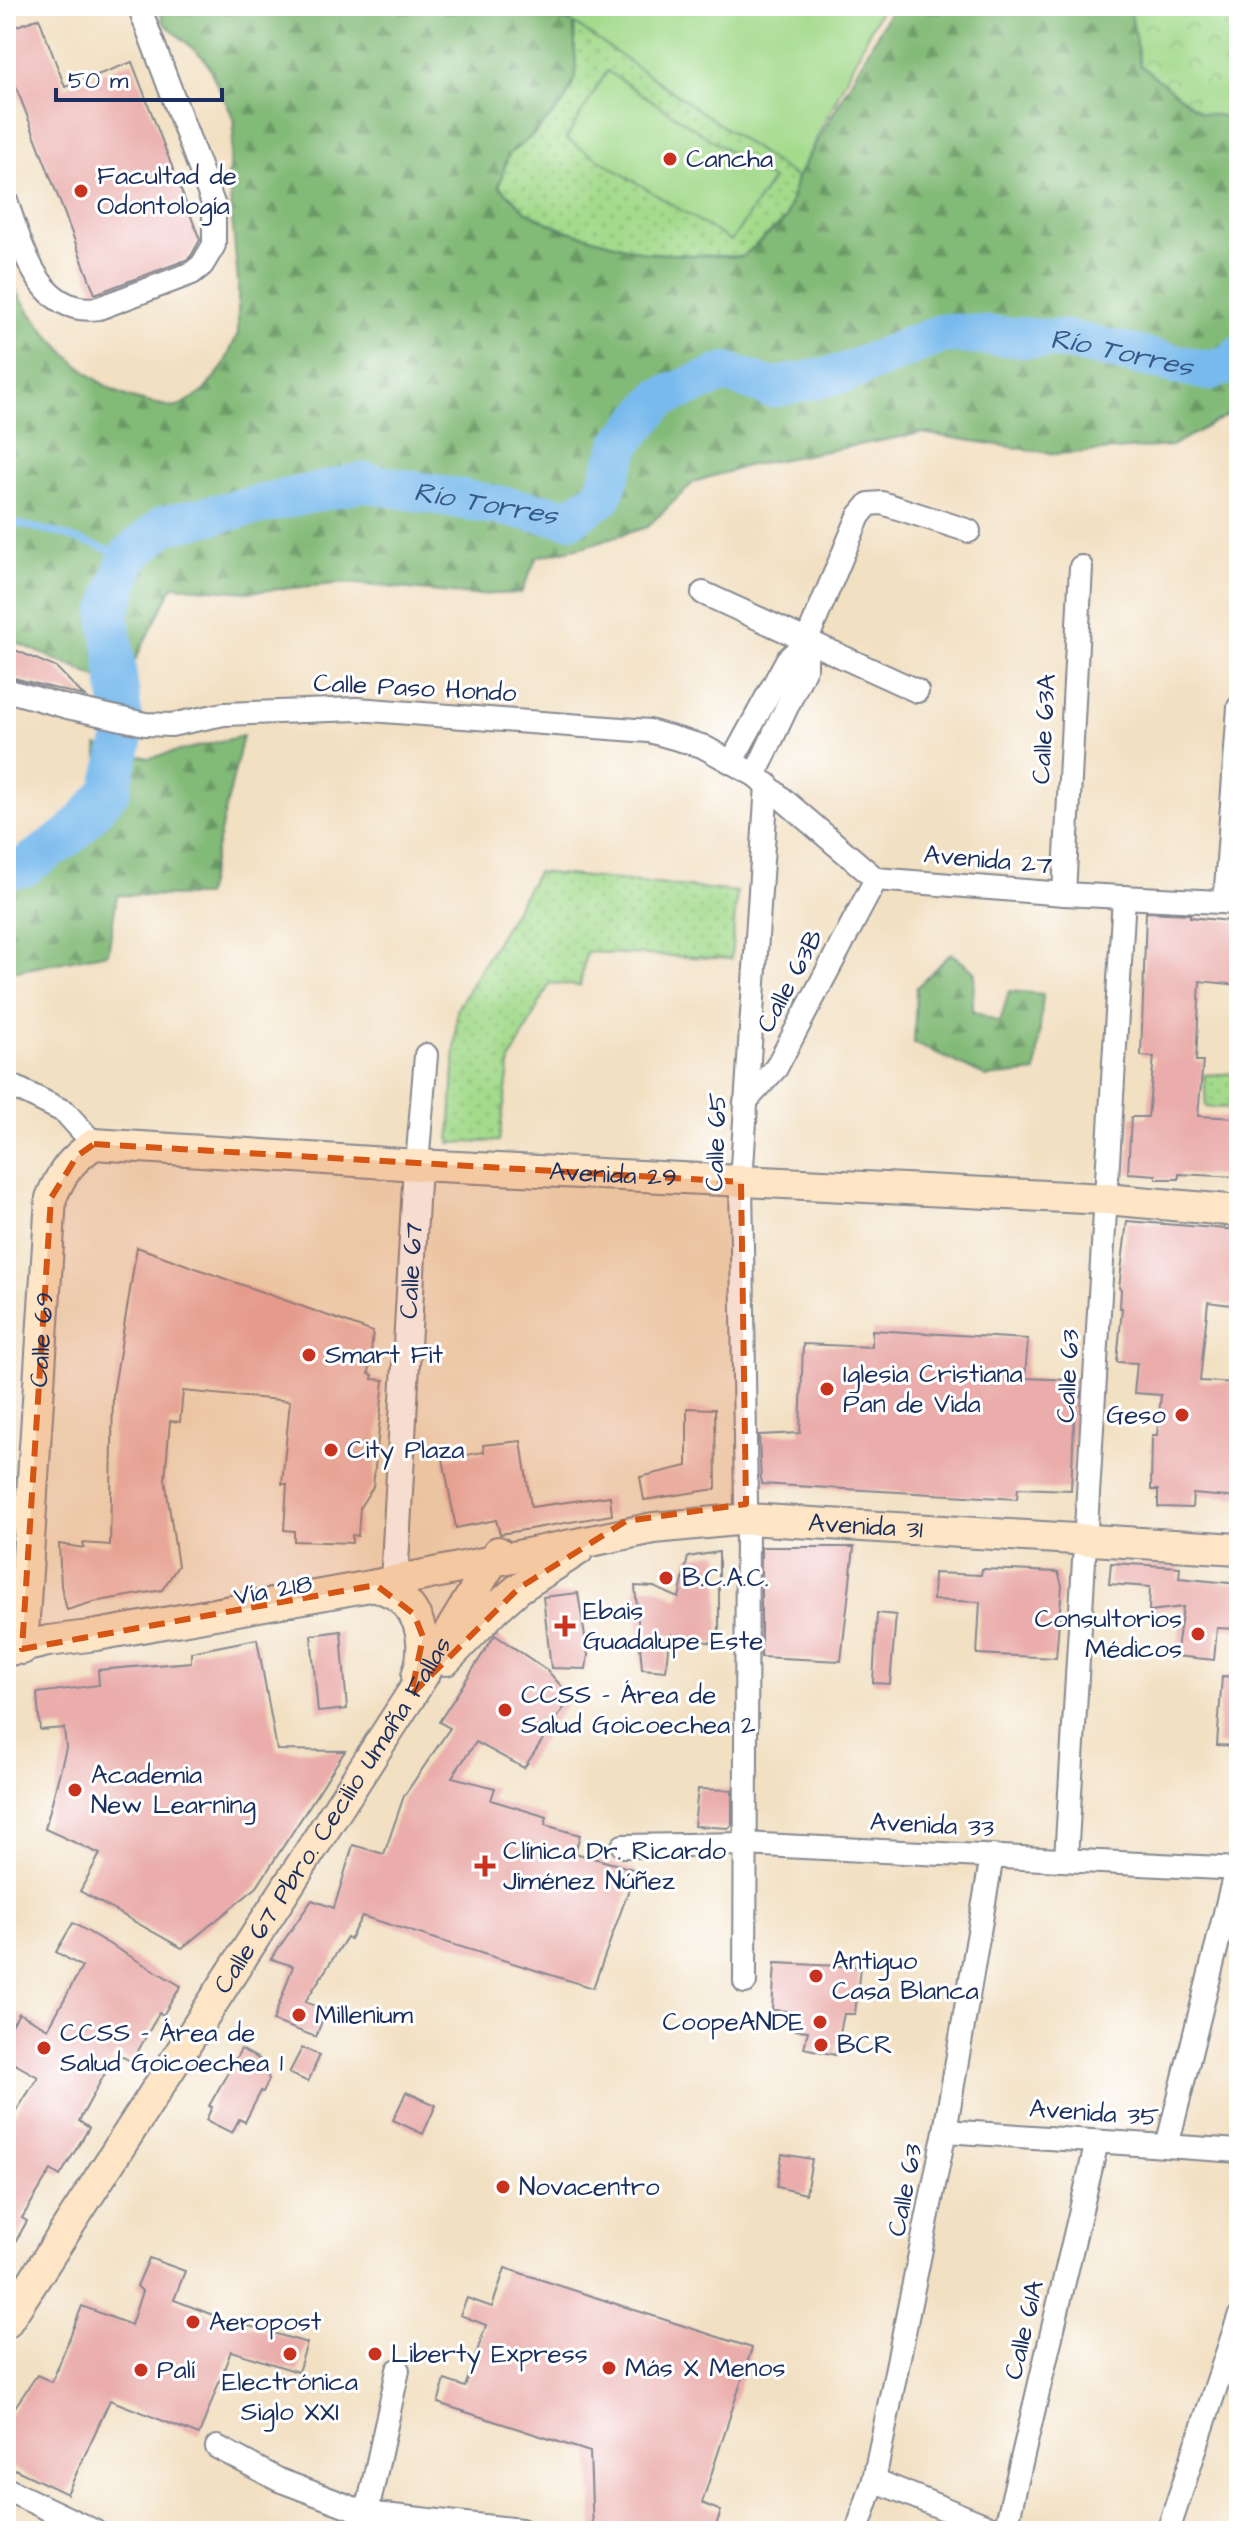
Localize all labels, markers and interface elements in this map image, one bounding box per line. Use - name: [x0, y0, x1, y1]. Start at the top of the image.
- scale bar: [56, 52, 222, 102]
- text: 50 m: [68, 64, 129, 98]
- place label: Cancha: [686, 141, 773, 177]
- marker: Cancha: [661, 150, 679, 168]
- place label: Facultad de Odontología: [97, 158, 237, 226]
- marker: Facultad de Odontología: [72, 182, 90, 200]
- water label: Río Torres: [1050, 320, 1198, 387]
- water label: Río Torres: [411, 472, 562, 535]
- street label: Calle Paso Hondo: [312, 665, 518, 711]
- street label: Calle 63A: [1023, 673, 1065, 785]
- street label: Avenida 27: [922, 836, 1054, 884]
- street label: Calle 63B: [748, 923, 832, 1039]
- street label: Calle 65: [696, 1092, 736, 1192]
- street label: Avenida 29: [548, 1154, 678, 1196]
- street label: Calle 67: [391, 1221, 432, 1320]
- street label: Calle 69: [21, 1291, 63, 1388]
- street label: Calle 63: [1048, 1328, 1088, 1424]
- place label: Smart Fit: [325, 1337, 443, 1373]
- marker: Smart Fit: [300, 1346, 318, 1364]
- place label: Iglesia Cristiana Pan de Vida: [843, 1356, 1023, 1422]
- marker: Iglesia Cristiana Pan de Vida: [818, 1380, 836, 1398]
- place label: Geso: [1106, 1397, 1166, 1433]
- marker: Geso: [1173, 1406, 1191, 1424]
- place label: City Plaza: [347, 1432, 465, 1470]
- marker: City Plaza: [322, 1441, 340, 1459]
- street label: Avenida 31: [807, 1505, 924, 1548]
- place label: B.C.A.C.: [682, 1560, 769, 1596]
- street label: Vía 218: [231, 1565, 315, 1615]
- marker: B.C.A.C.: [657, 1569, 675, 1587]
- place label: Ebais Guadalupe Este: [583, 1593, 763, 1659]
- place label: Consultorios Médicos: [1035, 1601, 1182, 1667]
- marker: Ebais Guadalupe Este: [554, 1615, 576, 1637]
- marker: Consultorios Médicos: [1189, 1625, 1207, 1643]
- street label: Calle 67 Pbro. Cecilio Umaña Fallas: [205, 1630, 460, 2001]
- place label: CCSS - Área de Salud Goicoechea 2: [521, 1677, 756, 1743]
- marker: CCSS - Área de Salud Goicoechea 2: [496, 1701, 514, 1719]
- place label: Academia New Learning: [91, 1757, 256, 1825]
- marker: Academia New Learning: [66, 1781, 84, 1799]
- street label: Avenida 33: [869, 1804, 995, 1846]
- place label: Clínica Dr. Ricardo Jiménez Núñez: [503, 1833, 727, 1899]
- marker: Clínica Dr. Ricardo Jiménez Núñez: [474, 1855, 496, 1877]
- place label: Antiguo Casa Blanca: [832, 1943, 979, 2009]
- marker: Antiguo Casa Blanca: [807, 1967, 825, 1985]
- place label: Millenium: [315, 1997, 414, 2033]
- place label: CoopeANDE: [663, 2004, 804, 2040]
- marker: Millenium: [290, 2006, 308, 2024]
- marker: CoopeANDE: [811, 2013, 829, 2031]
- place label: CCSS - Área de Salud Goicoechea 1: [60, 2015, 283, 2081]
- place label: BCR: [837, 2027, 892, 2063]
- marker: BCR: [812, 2036, 830, 2054]
- marker: CCSS - Área de Salud Goicoechea 1: [35, 2039, 53, 2057]
- street label: Avenida 35: [1028, 2091, 1160, 2135]
- street label: Calle 63: [878, 2141, 932, 2239]
- place label: Novacentro: [519, 2169, 660, 2205]
- marker: Novacentro: [494, 2178, 512, 2196]
- street label: Calle 61A: [995, 2277, 1053, 2383]
- place label: Aeropost: [209, 2304, 322, 2340]
- marker: Aeropost: [184, 2313, 202, 2331]
- place label: Liberty Express: [391, 2336, 588, 2374]
- marker: Electrónica Siglo XXI: [281, 2345, 299, 2363]
- marker: Liberty Express: [366, 2345, 384, 2363]
- place label: Más X Menos: [625, 2350, 785, 2386]
- place label: Palí: [157, 2352, 195, 2388]
- marker: Más X Menos: [600, 2359, 618, 2377]
- marker: Palí: [132, 2361, 150, 2379]
- place label: Electrónica Siglo XXI: [222, 2364, 358, 2432]

